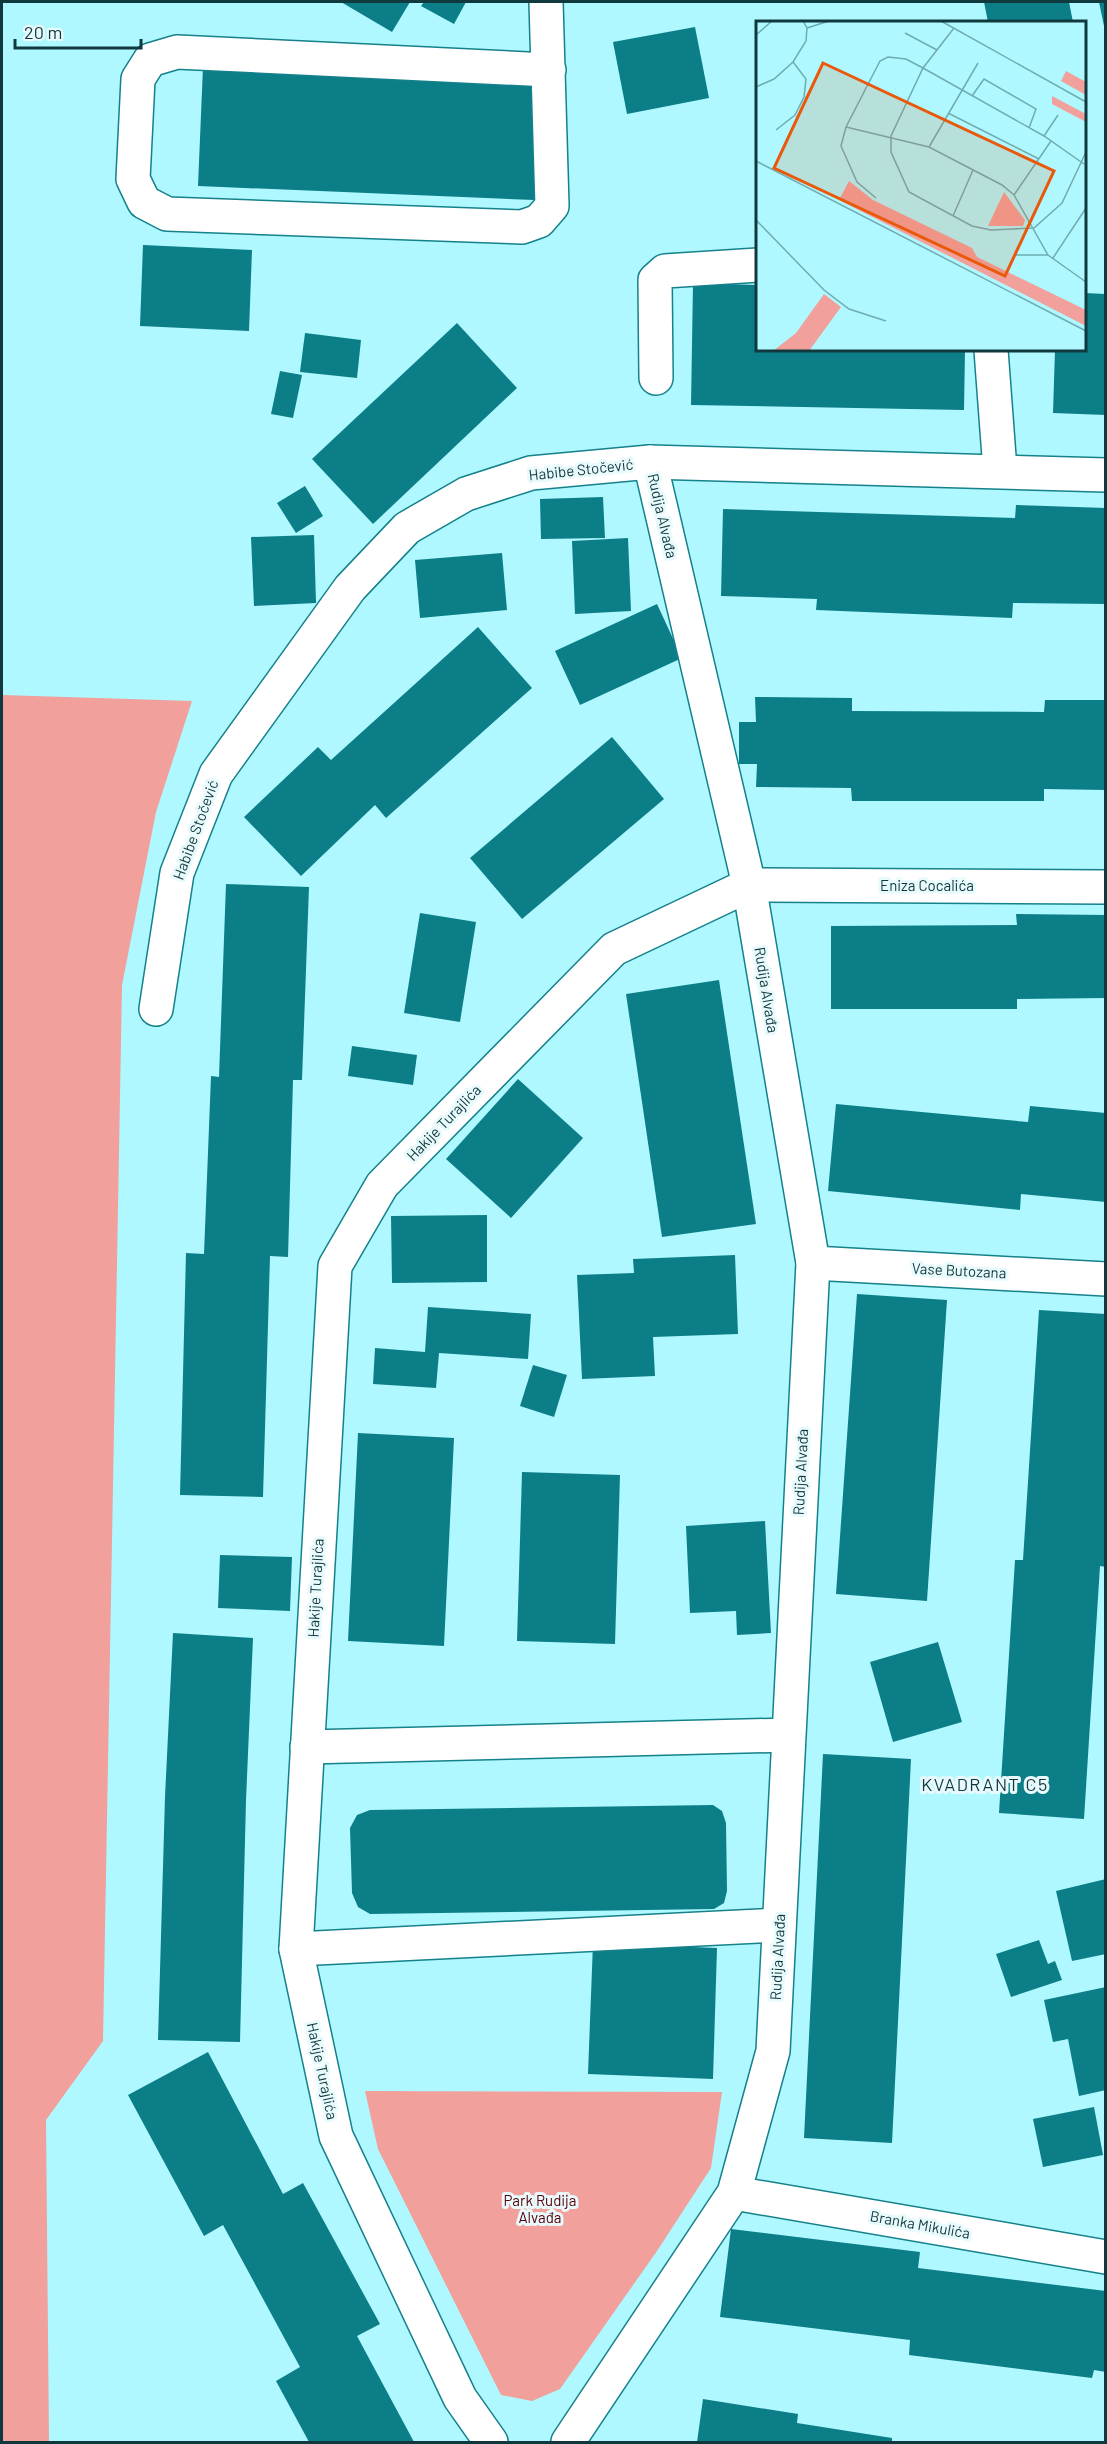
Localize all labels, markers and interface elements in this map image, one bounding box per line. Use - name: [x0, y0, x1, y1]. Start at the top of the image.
- scale bar: [15, 12, 141, 50]
- text: 20 m: [24, 21, 62, 43]
- inset map: [756, 21, 1086, 351]
- street label: Habibe Stočević: [528, 455, 634, 483]
- street label: Rudija Alvađa: [644, 472, 681, 560]
- street label: Habibe Stočević: [169, 777, 222, 882]
- street label: Eniza Cocalića: [880, 876, 974, 894]
- street label: Rudija Alvađa: [751, 946, 783, 1034]
- street label: Hakije Turajlića: [402, 1080, 484, 1164]
- street label: Vase Butozana: [911, 1259, 1007, 1281]
- street label: Rudija Alvađa: [789, 1428, 811, 1516]
- street label: Hakije Turajlića: [303, 1538, 327, 1638]
- district label: KVADRANT C5: [921, 1773, 1049, 1795]
- street label: Rudija Alvađa: [766, 1913, 788, 2001]
- street label: Hakije Turajlića: [304, 2021, 342, 2121]
- park label: Park Rudija Alvađa: [503, 2191, 577, 2226]
- street label: Branka Mikulića: [869, 2206, 972, 2242]

